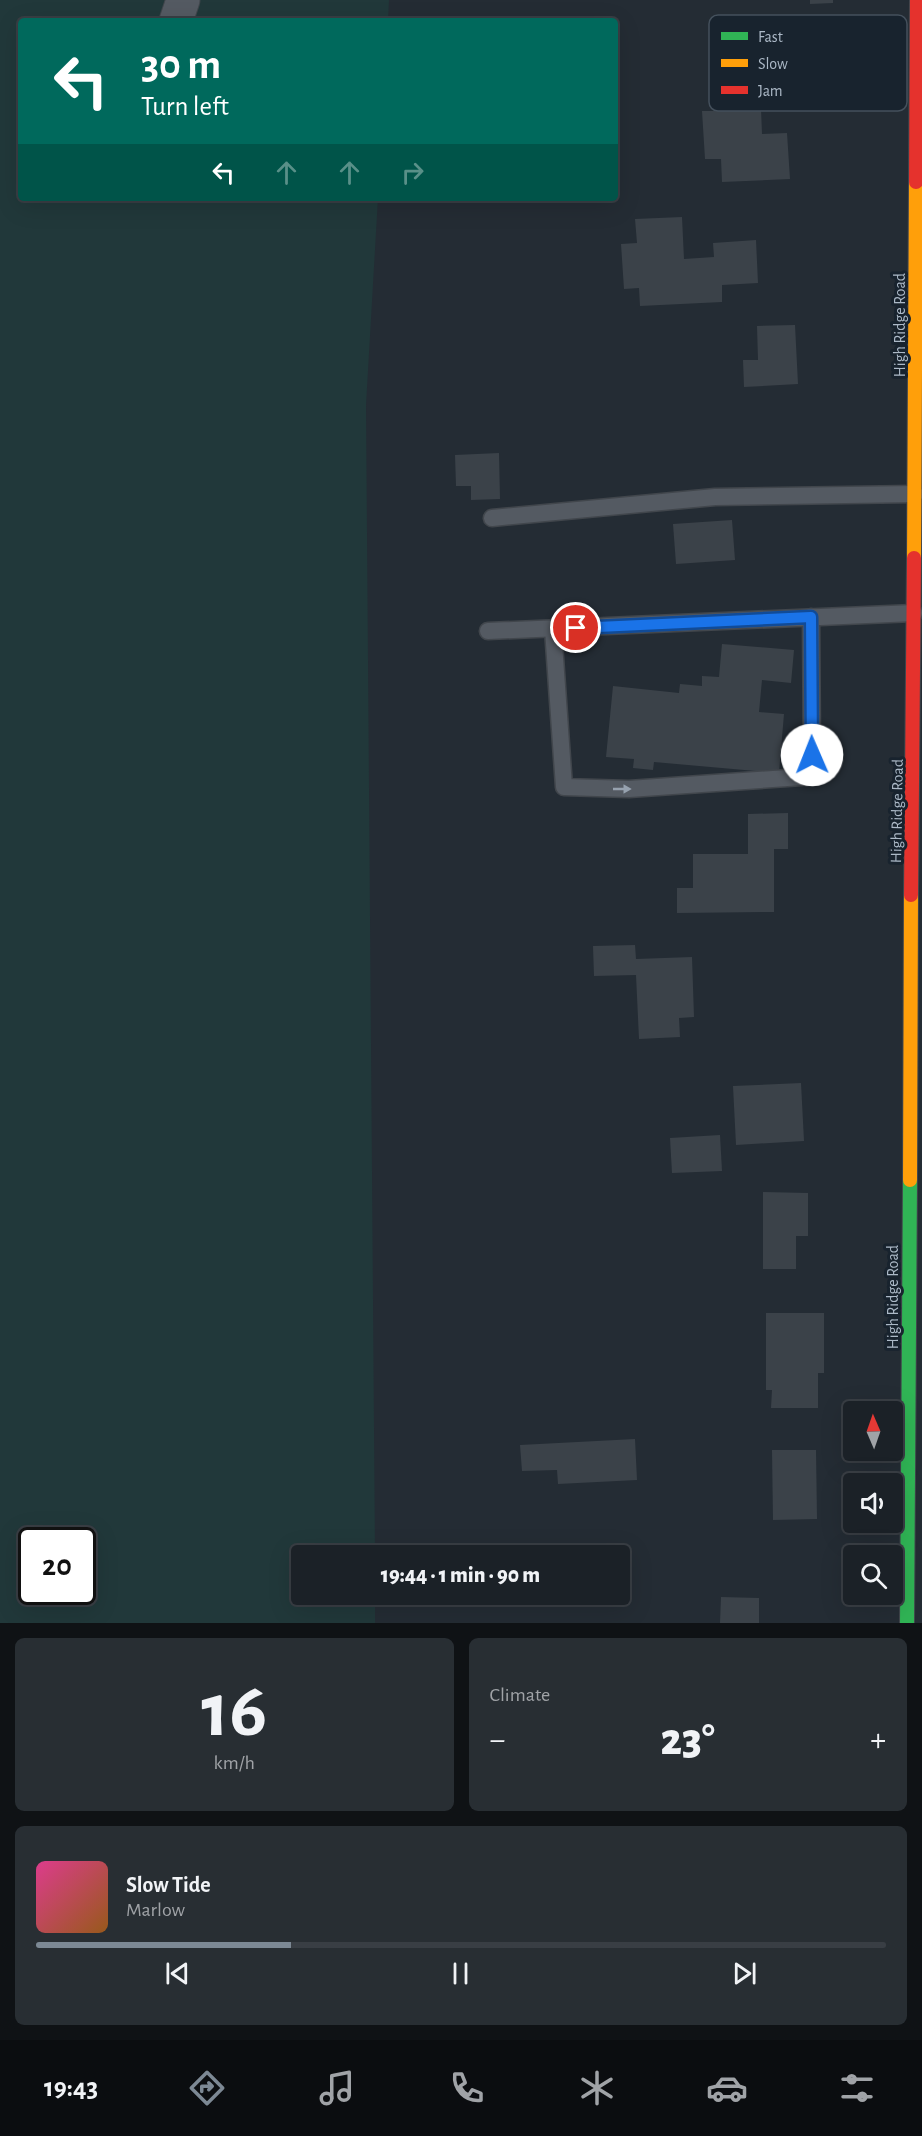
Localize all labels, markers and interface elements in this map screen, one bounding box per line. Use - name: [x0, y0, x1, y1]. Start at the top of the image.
- legend: [709, 15, 907, 111]
- text: Fast: [758, 29, 783, 45]
- icon: left: [42, 42, 120, 120]
- text: 30 m: [141, 44, 221, 86]
- text: Slow: [758, 56, 788, 72]
- text: Jam: [758, 83, 783, 99]
- text: Turn left: [141, 93, 229, 120]
- icon: left: [207, 156, 240, 189]
- icon: ahead: [270, 156, 303, 189]
- icon: ahead: [333, 156, 366, 189]
- icon: right: [396, 156, 429, 189]
- street label: High Ridge Road: [892, 273, 908, 377]
- pin: [550, 602, 601, 653]
- icon: arrive: [559, 611, 592, 644]
- position arrow: [780, 723, 844, 787]
- street label: High Ridge Road: [888, 759, 906, 863]
- one-way arrow: [613, 784, 632, 794]
- street label: High Ridge Road: [885, 1245, 901, 1349]
- north arrow: [843, 1401, 903, 1461]
- map controls: [843, 1401, 903, 1605]
- button: sound: [843, 1473, 903, 1533]
- speed limit sign: 20: [18, 1527, 96, 1605]
- button: search: [843, 1545, 903, 1605]
- text: 19:44 · 1 min · 90 m: [381, 1564, 540, 1586]
- text: 16: [201, 1673, 267, 1751]
- text: Climate: [490, 1685, 550, 1705]
- text: 23°: [661, 1718, 715, 1763]
- text: −: [490, 1724, 505, 1757]
- text: +: [870, 1724, 886, 1757]
- text: km/h: [214, 1753, 255, 1773]
- text: Slow Tide: [126, 1874, 211, 1896]
- text: Marlow: [126, 1900, 185, 1920]
- icon: previous: [161, 1957, 194, 1990]
- icon: pause: [444, 1957, 477, 1990]
- icon: next: [728, 1957, 761, 1990]
- icon: directions: [186, 2067, 228, 2109]
- icon: music: [316, 2067, 358, 2109]
- icon: phone: [446, 2067, 488, 2109]
- icon: climate: [576, 2067, 618, 2109]
- icon: car: [706, 2067, 748, 2109]
- icon: filters: [836, 2067, 878, 2109]
- text: 19:43: [44, 2074, 98, 2101]

